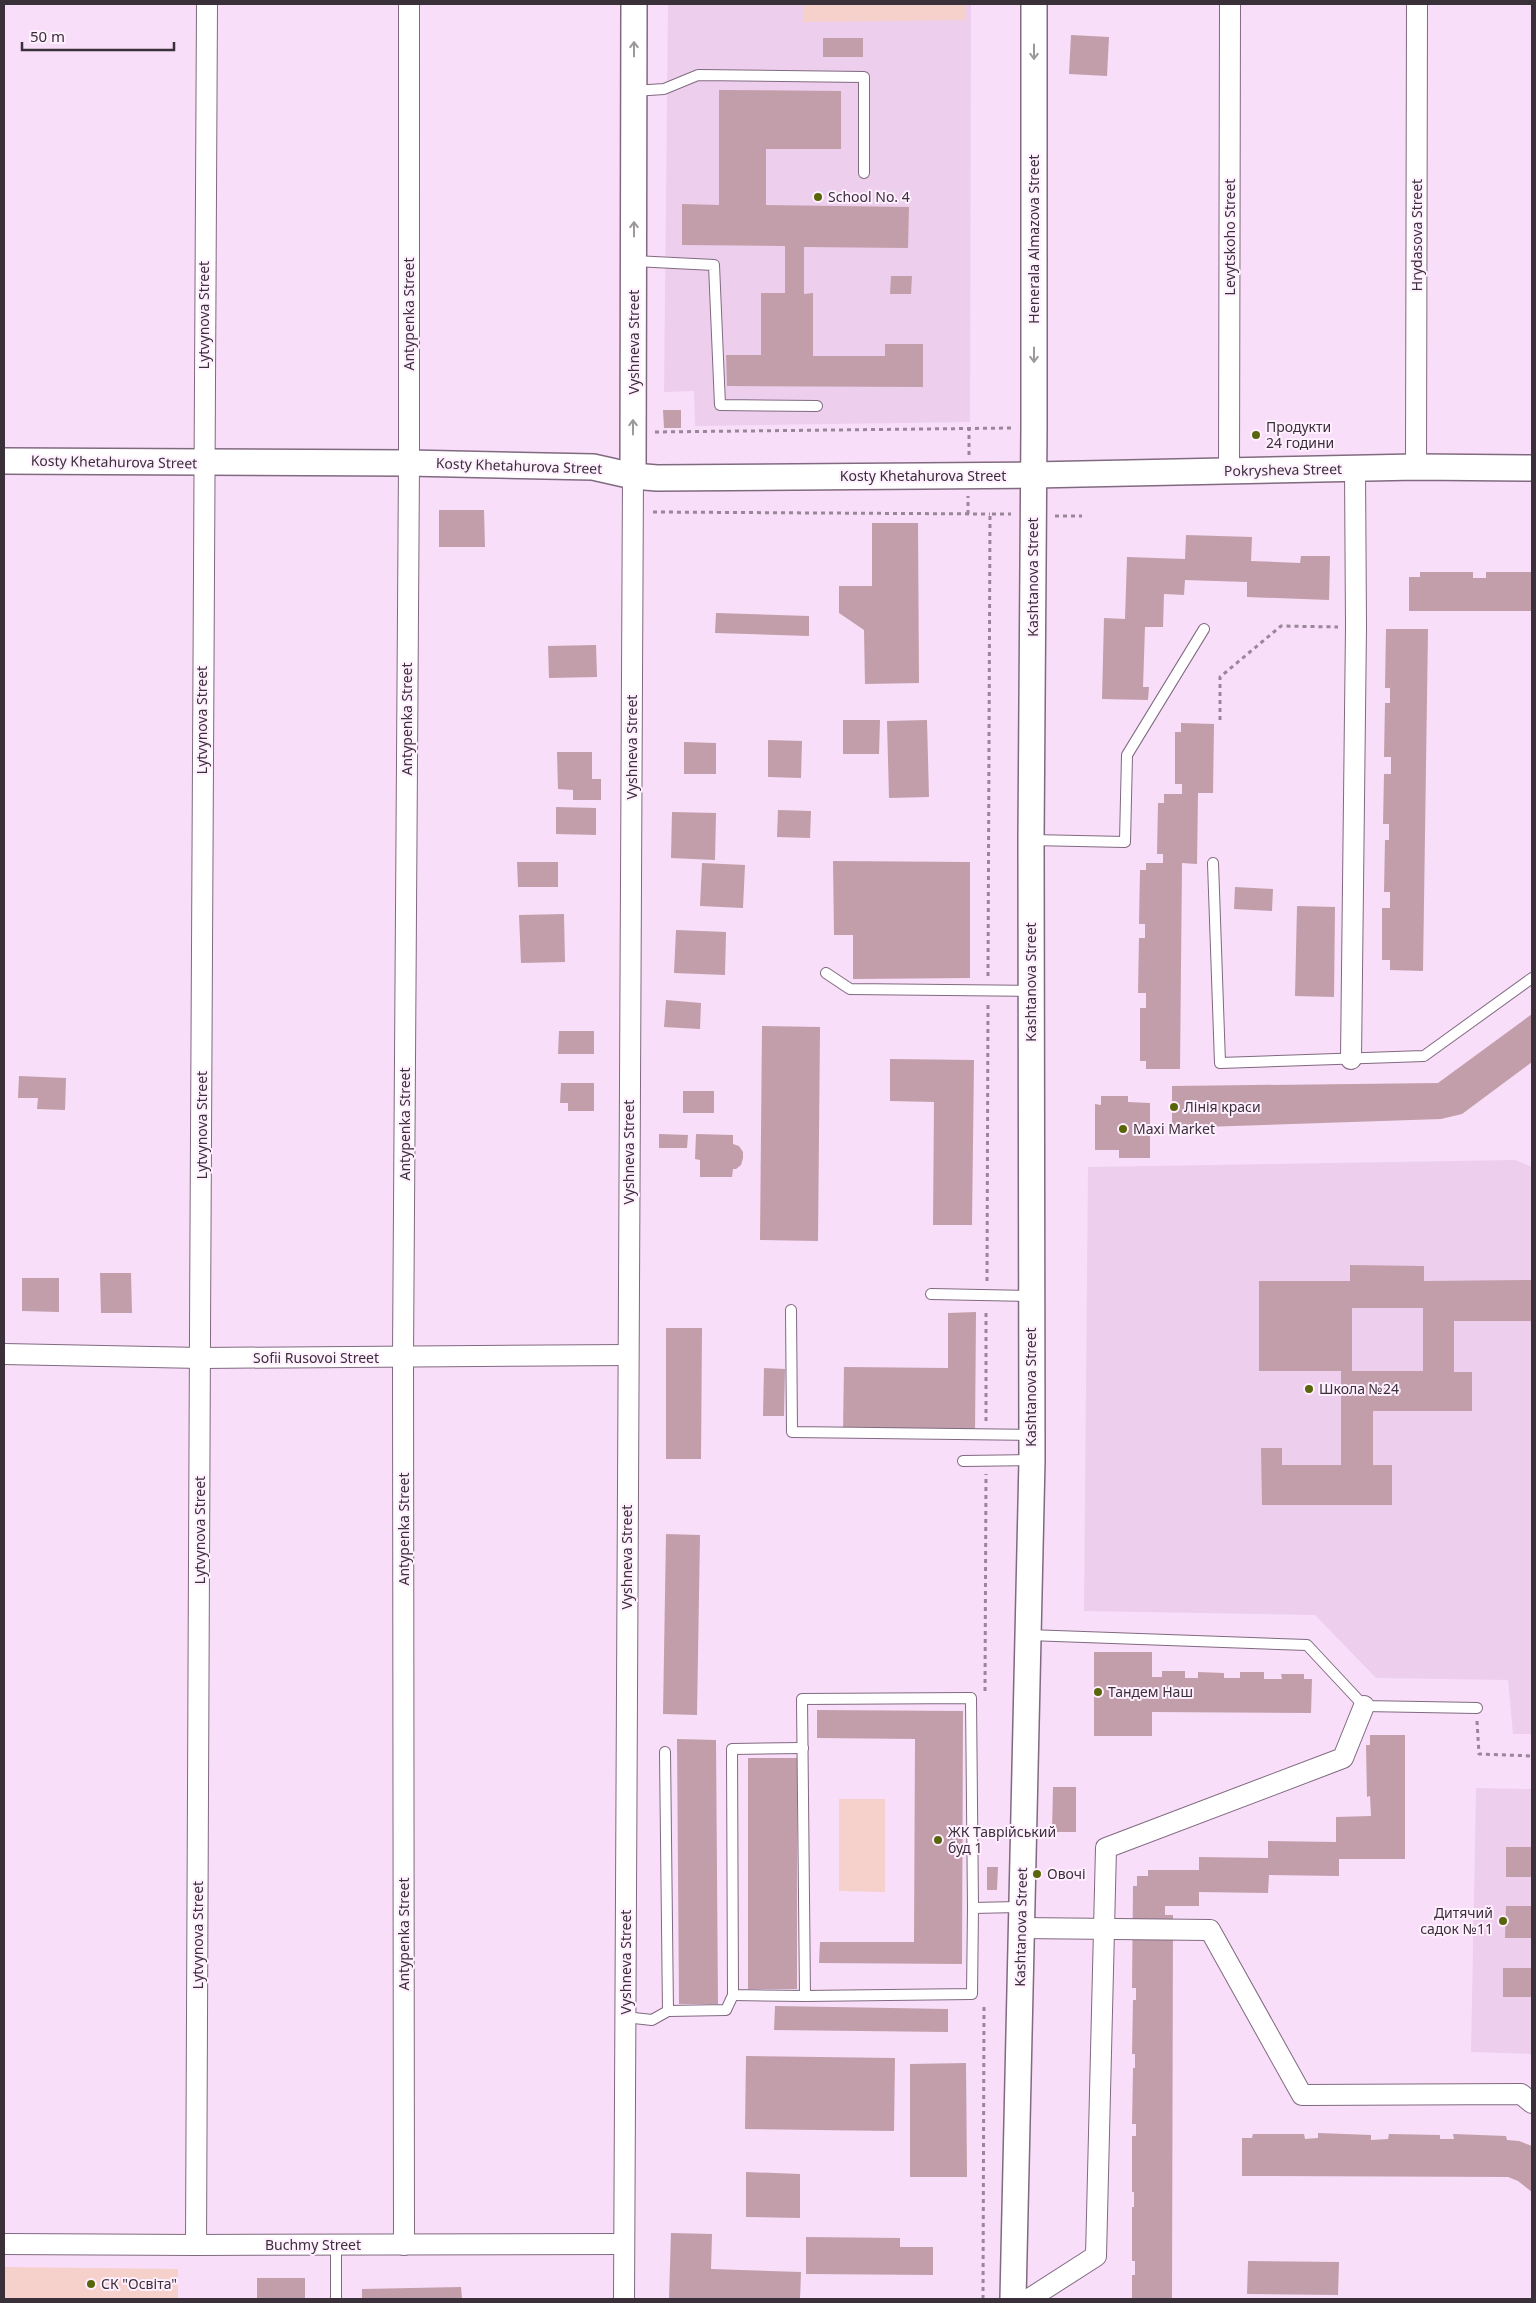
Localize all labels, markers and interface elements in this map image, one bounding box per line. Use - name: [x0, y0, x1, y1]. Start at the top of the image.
- scale bar: [22, 20, 175, 52]
- text: 50 m: [30, 26, 65, 46]
- one-way arrow: [629, 42, 639, 58]
- one-way arrow: [1029, 44, 1039, 60]
- street label: Henerala Almazova Street: [1024, 154, 1043, 324]
- street label: Levytskoho Street: [1220, 179, 1239, 295]
- street label: Hrydasova Street: [1407, 179, 1426, 291]
- place label: School No. 4: [828, 187, 910, 206]
- marker: School No. 4: [812, 191, 824, 203]
- one-way arrow: [629, 222, 639, 238]
- street label: Antypenka Street: [399, 257, 418, 371]
- street label: Lytvynova Street: [194, 261, 213, 369]
- street label: Vyshneva Street: [624, 290, 643, 394]
- one-way arrow: [1029, 346, 1039, 363]
- place label: Продукти 24 години: [1266, 417, 1334, 452]
- one-way arrow: [628, 419, 638, 436]
- marker: Продукти 24 години: [1250, 429, 1262, 441]
- street label: Kosty Khetahurova Street: [31, 451, 197, 472]
- street label: Kosty Khetahurova Street: [435, 453, 603, 478]
- street label: Pokrysheva Street: [1224, 459, 1342, 480]
- street label: Kosty Khetahurova Street: [840, 466, 1006, 485]
- street label: Kashtanova Street: [1023, 517, 1042, 637]
- street label: Antypenka Street: [397, 662, 416, 776]
- street label: Lytvynova Street: [192, 666, 211, 774]
- street label: Vyshneva Street: [622, 695, 641, 799]
- street label: Kashtanova Street: [1021, 922, 1040, 1042]
- street label: Antypenka Street: [395, 1067, 414, 1181]
- street label: Lytvynova Street: [192, 1071, 211, 1179]
- place label: Лінія краси: [1184, 1097, 1261, 1116]
- street label: Vyshneva Street: [619, 1100, 638, 1204]
- marker: Лінія краси: [1168, 1101, 1180, 1113]
- place label: Maxi Market: [1133, 1119, 1215, 1138]
- marker: Maxi Market: [1117, 1123, 1129, 1135]
- street label: Kashtanova Street: [1021, 1327, 1040, 1447]
- street label: Sofii Rusovoi Street: [253, 1348, 379, 1367]
- place label: Школа №24: [1319, 1379, 1399, 1398]
- marker: Школа №24: [1303, 1383, 1315, 1395]
- street label: Antypenka Street: [394, 1472, 413, 1586]
- street label: Lytvynova Street: [190, 1476, 209, 1584]
- street label: Vyshneva Street: [617, 1505, 636, 1609]
- place label: Тандем Наш: [1108, 1682, 1193, 1701]
- marker: Тандем Наш: [1092, 1686, 1104, 1698]
- place label: ЖК Таврійський буд 1: [948, 1822, 1056, 1857]
- marker: ЖК Таврійський буд 1: [932, 1834, 944, 1846]
- place label: Овочі: [1047, 1864, 1086, 1883]
- street label: Kashtanova Street: [1010, 1867, 1031, 1987]
- marker: Овочі: [1031, 1868, 1043, 1880]
- street label: Antypenka Street: [394, 1877, 413, 1991]
- street label: Lytvynova Street: [188, 1881, 207, 1989]
- place label: Дитячий садок №11: [1420, 1903, 1493, 1938]
- street label: Vyshneva Street: [616, 1910, 635, 2014]
- marker: Дитячий садок №11: [1497, 1915, 1509, 1927]
- street label: Buchmy Street: [265, 2235, 361, 2254]
- place label: СК "Освіта": [101, 2274, 177, 2293]
- marker: СК "Освіта": [85, 2278, 97, 2290]

